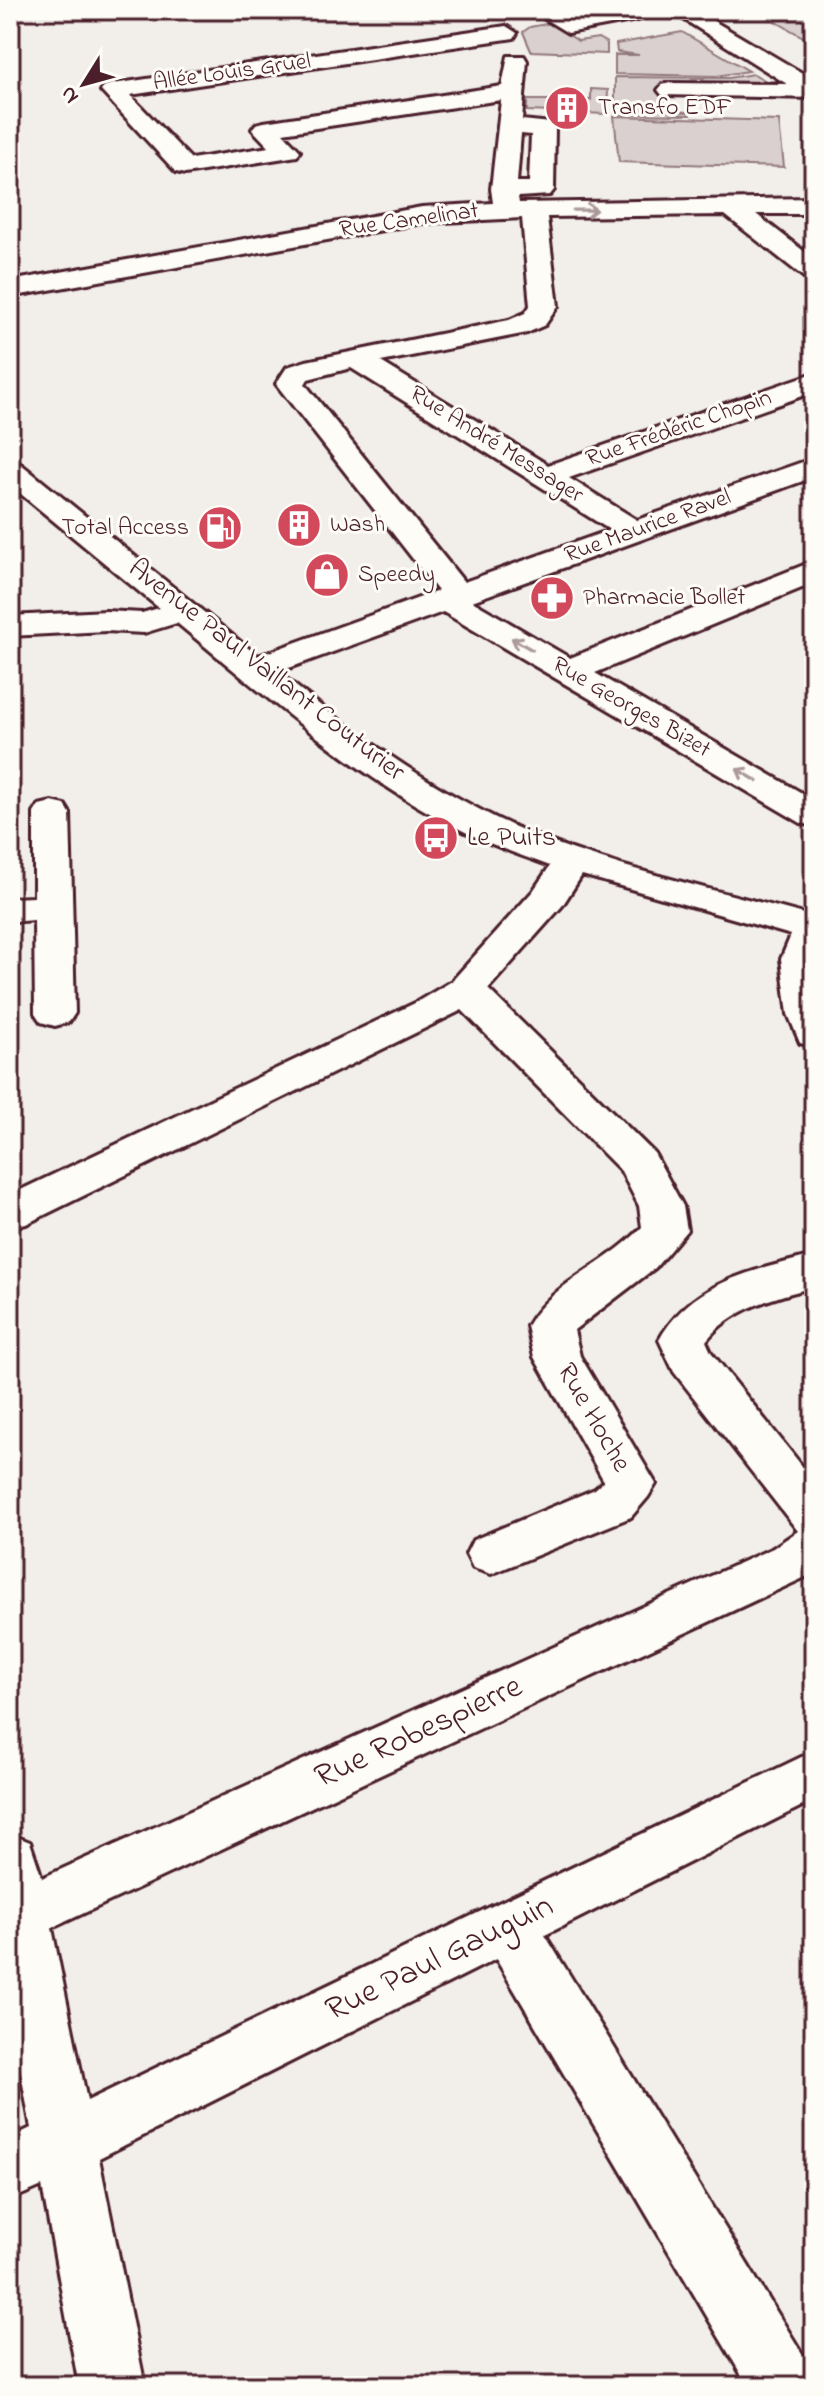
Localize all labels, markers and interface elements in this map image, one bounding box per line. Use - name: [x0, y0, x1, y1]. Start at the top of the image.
- north arrow: [44, 44, 124, 124]
- street label: Allée Louis Gruel: [151, 45, 313, 101]
- text: N: [53, 79, 88, 110]
- building icon: Transfo EDF: [543, 84, 591, 132]
- place label: Transfo EDF: [598, 91, 732, 126]
- street label: Rue Camelinat: [337, 194, 481, 248]
- one-way arrow: [571, 202, 598, 218]
- street label: Rue André Messager: [402, 377, 590, 513]
- street label: Rue Frédéric Chopin: [581, 381, 777, 477]
- street label: Rue Maurice Ravel: [560, 481, 736, 573]
- building icon: Wash: [275, 501, 323, 549]
- fuel station icon: Total Access: [196, 504, 244, 552]
- place label: Wash: [330, 508, 385, 543]
- place label: Total Access: [61, 511, 189, 546]
- street label: Avenue Paul Vaillant Couturier: [119, 550, 414, 793]
- shop icon: Speedy: [303, 551, 351, 599]
- place label: Speedy: [358, 558, 435, 594]
- pharmacy icon: Pharmacie Bollet: [528, 574, 576, 622]
- place label: Pharmacie Bollet: [583, 581, 745, 616]
- one-way arrow: [511, 636, 534, 652]
- street label: Rue Georges Bizet: [545, 648, 717, 768]
- one-way arrow: [736, 767, 759, 783]
- bus stop icon: Le Puits: [412, 814, 460, 862]
- place label: Le Puits: [467, 818, 556, 859]
- street label: Rue Hoche: [545, 1356, 641, 1481]
- street label: Rue Robespierre: [307, 1663, 532, 1803]
- street label: Rue Paul Gauguin: [318, 1882, 562, 2036]

